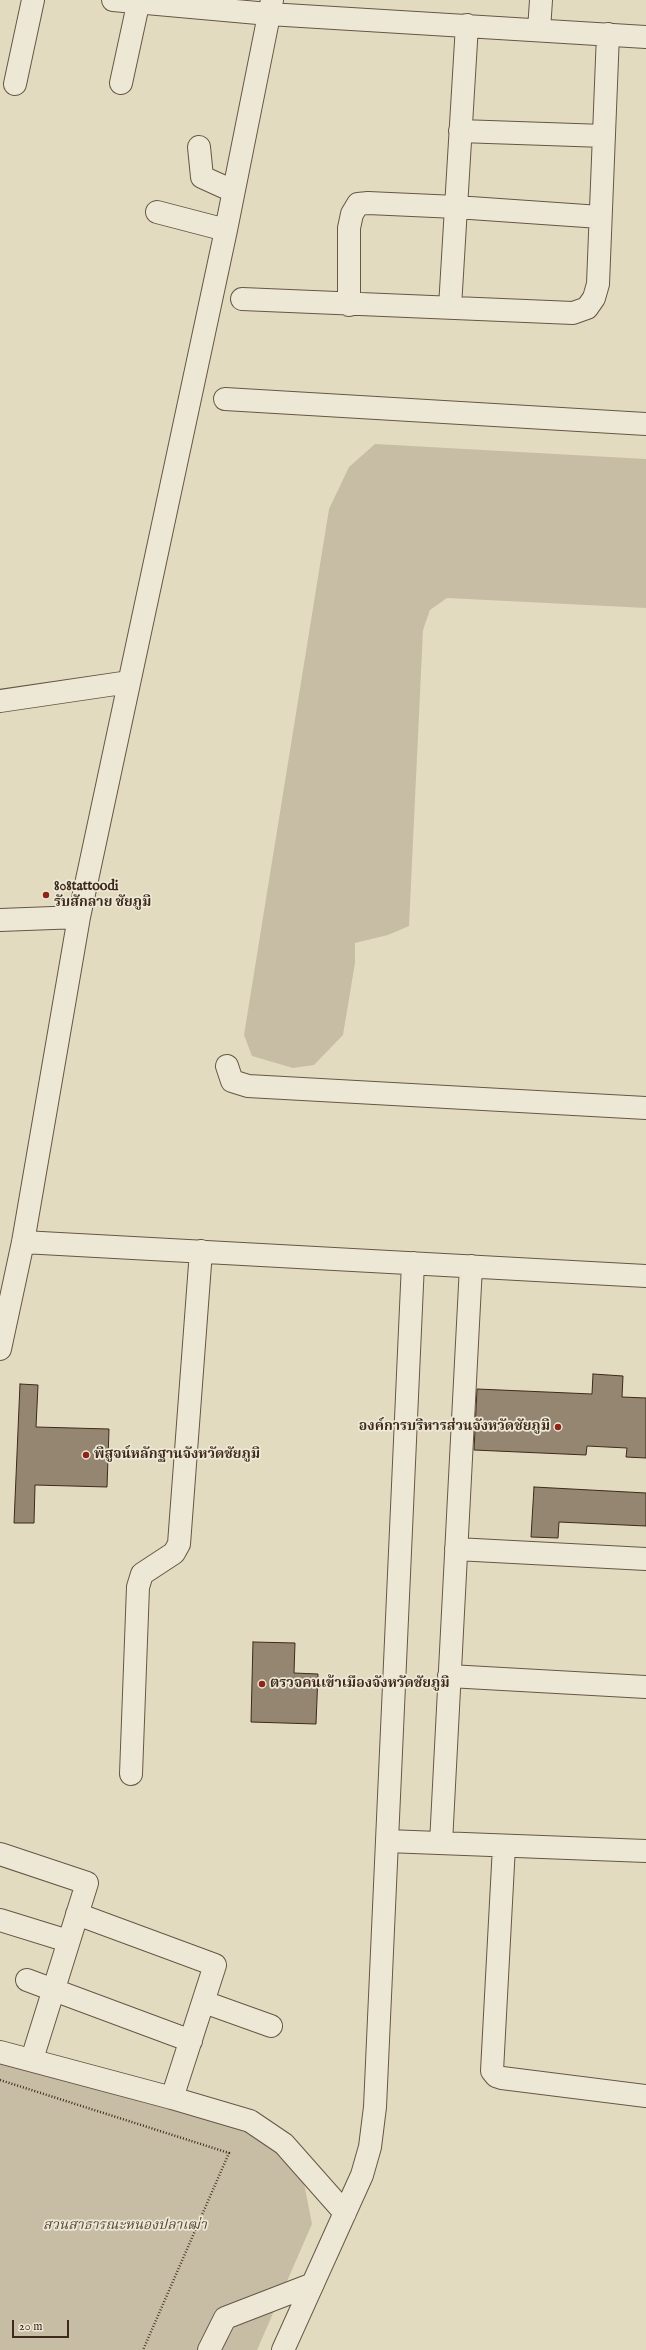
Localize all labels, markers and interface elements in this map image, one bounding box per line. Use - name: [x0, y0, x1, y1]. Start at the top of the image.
- place label: 808tattoodi รับสักลาย ชัยภูมิ: [54, 879, 151, 912]
- marker: 808tattoodi รับสักลาย ชัยภูมิ: [41, 890, 51, 900]
- place label: องค์การบริหารส่วนจังหวัดชัยภูมิ: [359, 1419, 550, 1435]
- marker: องค์การบริหารส่วนจังหวัดชัยภูมิ: [553, 1422, 563, 1432]
- place label: พิสูจน์หลักฐานจังหวัดชัยภูมิ: [94, 1447, 260, 1463]
- marker: พิสูจน์หลักฐานจังหวัดชัยภูมิ: [81, 1450, 91, 1460]
- place label: ตรวจคนเข้าเมืองจังหวัดชัยภูมิ: [270, 1676, 450, 1692]
- marker: ตรวจคนเข้าเมืองจังหวัดชัยภูมิ: [257, 1679, 267, 1689]
- park label: สวนสาธารณะหนองปลาเฒ่า: [43, 2218, 207, 2234]
- scale bar: [14, 2312, 71, 2338]
- text: 20 m: [19, 2319, 42, 2334]

